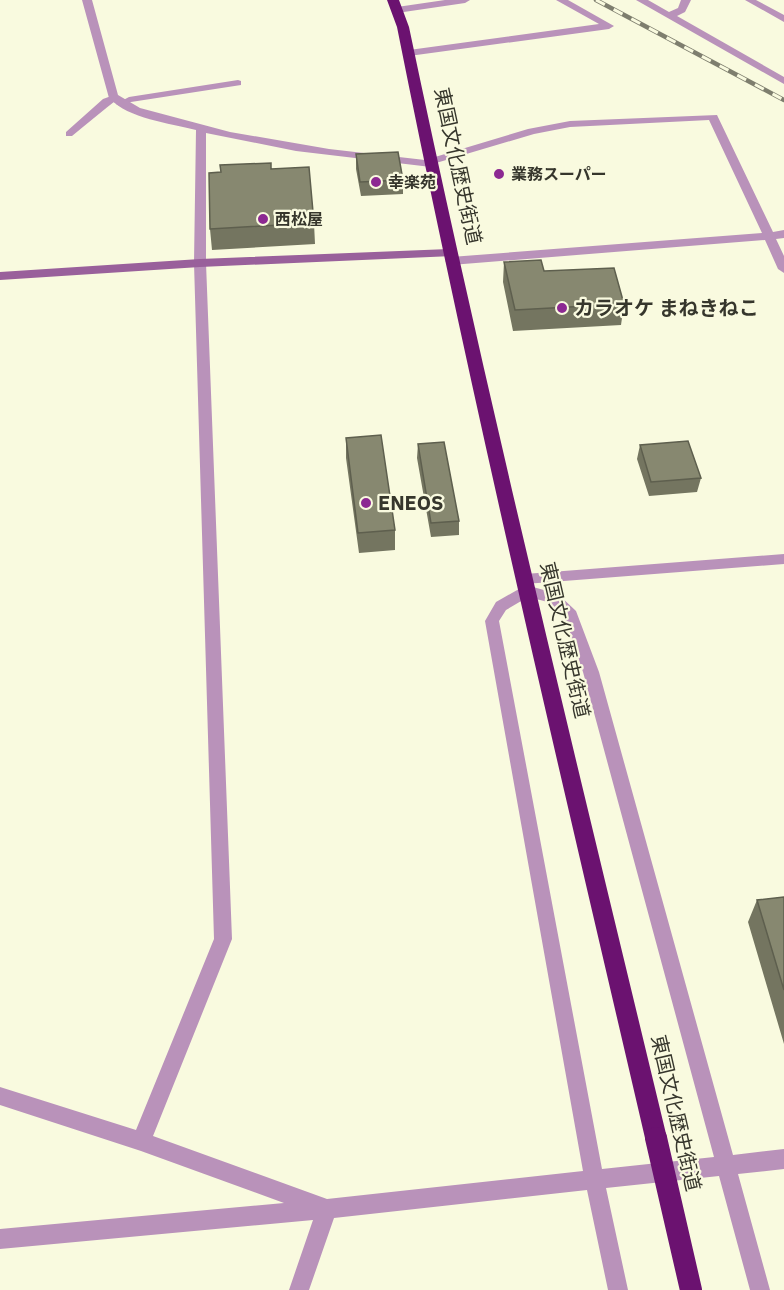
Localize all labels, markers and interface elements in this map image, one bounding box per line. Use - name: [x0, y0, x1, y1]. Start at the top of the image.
- street label: 東国文化歴史街道: [429, 85, 488, 247]
- place label: 業務スーパー: [511, 164, 607, 184]
- marker: 業務スーパー: [492, 167, 506, 181]
- place label: 幸楽苑: [388, 172, 436, 192]
- marker: 幸楽苑: [369, 175, 383, 189]
- place label: 西松屋: [275, 209, 323, 229]
- marker: 西松屋: [256, 212, 270, 226]
- place label: カラオケ まねきねこ: [574, 294, 759, 321]
- marker: カラオケ まねきねこ: [555, 301, 569, 315]
- place label: ENEOS: [378, 489, 443, 516]
- marker: ENEOS: [359, 496, 373, 510]
- street label: 東国文化歴史街道: [534, 559, 597, 721]
- street label: 東国文化歴史街道: [645, 1032, 708, 1194]

